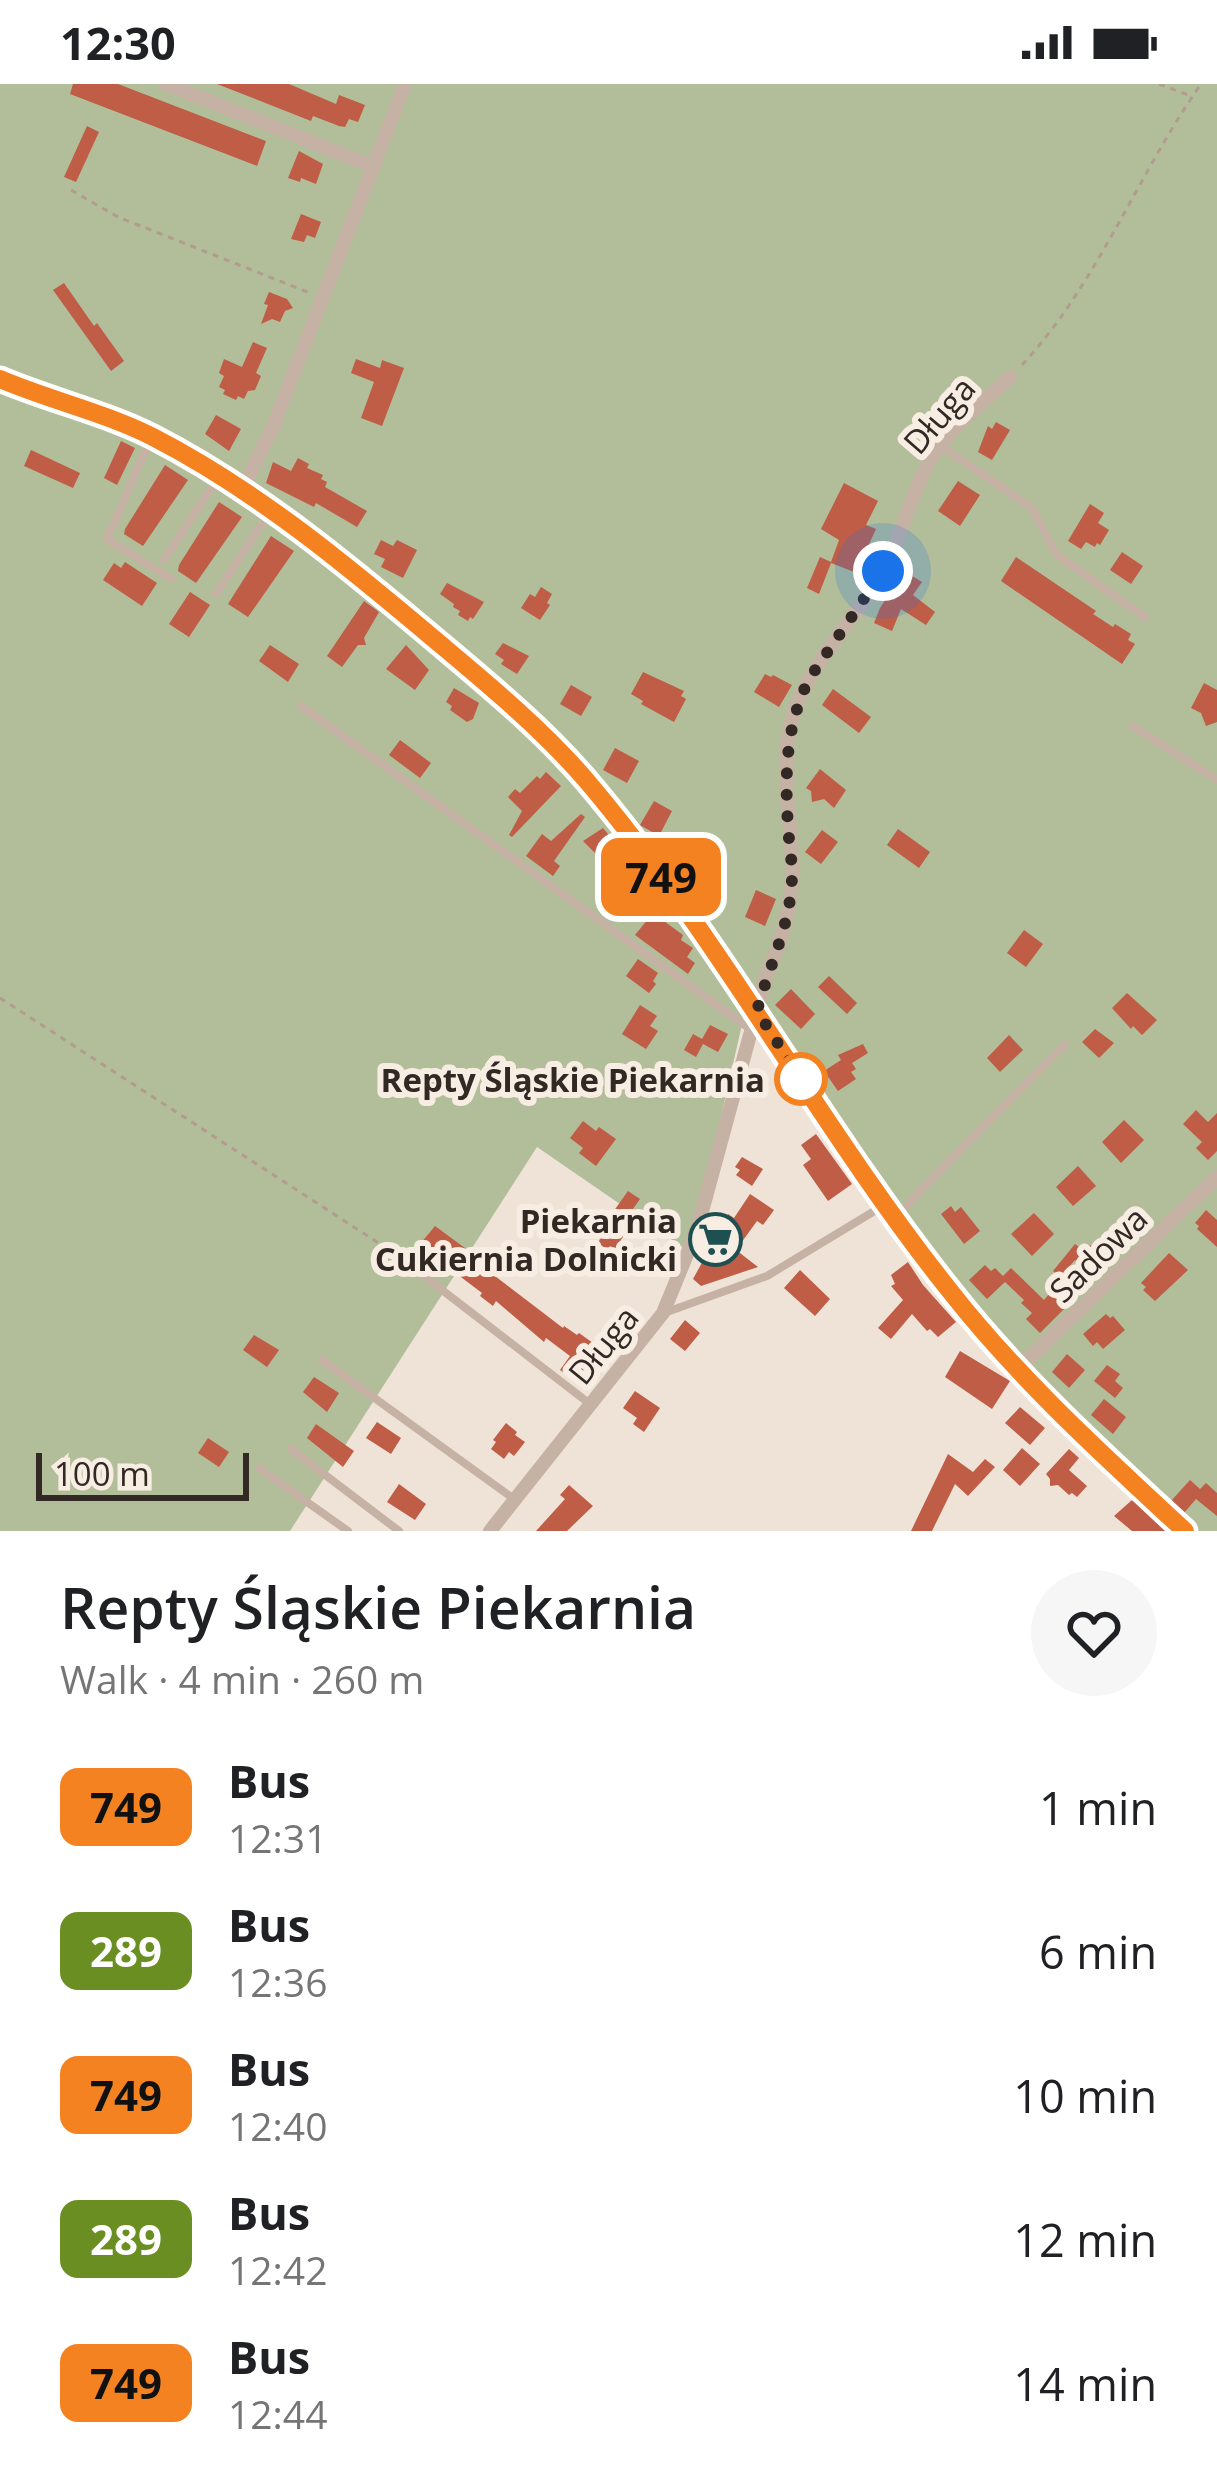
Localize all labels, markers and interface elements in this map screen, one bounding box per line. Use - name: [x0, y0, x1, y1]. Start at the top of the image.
- text: 12:30: [60, 12, 176, 73]
- street label: Długa: [893, 367, 985, 463]
- your location: [853, 541, 913, 601]
- line badge: 749: [592, 838, 730, 916]
- text: 749: [625, 848, 697, 905]
- marker: Repty Śląskie Piekarnia: [776, 1054, 826, 1104]
- place label: Repty Śląskie Piekarnia: [381, 1057, 765, 1102]
- street label: Sadowa: [1039, 1196, 1157, 1312]
- place label: Piekarnia Cukiernia Dolnicki: [375, 1198, 677, 1281]
- supermarket icon: Piekarnia Cukiernia Dolnicki: [688, 1211, 744, 1267]
- street label: Długa: [558, 1296, 648, 1394]
- scale bar: [36, 1447, 249, 1500]
- text: 100 m: [54, 1451, 150, 1496]
- text: Repty Śląskie Piekarnia: [60, 1568, 696, 1646]
- button: heart: [1031, 1570, 1157, 1696]
- text: Walk · 4 min · 260 m: [60, 1652, 424, 1705]
- text: Bus: [228, 1750, 310, 1811]
- text: 1 min: [1039, 1777, 1157, 1838]
- text: 749: [90, 1778, 162, 1835]
- text: 12:31: [228, 1811, 327, 1864]
- text: Bus: [228, 1894, 310, 1955]
- text: 6 min: [1039, 1921, 1157, 1982]
- text: 289: [90, 1922, 162, 1979]
- text: 12:36: [228, 1955, 327, 2008]
- text: Bus: [228, 2038, 310, 2099]
- text: 10 min: [1013, 2065, 1157, 2126]
- text: 749: [90, 2066, 162, 2123]
- text: 12:40: [228, 2099, 327, 2152]
- text: Bus: [228, 2182, 310, 2243]
- text: 12 min: [1013, 2209, 1157, 2270]
- text: 289: [90, 2210, 162, 2267]
- text: 12:42: [228, 2243, 327, 2296]
- text: Bus: [228, 2326, 310, 2387]
- text: 14 min: [1013, 2353, 1157, 2414]
- text: 749: [90, 2354, 162, 2411]
- text: 12:44: [228, 2387, 327, 2440]

